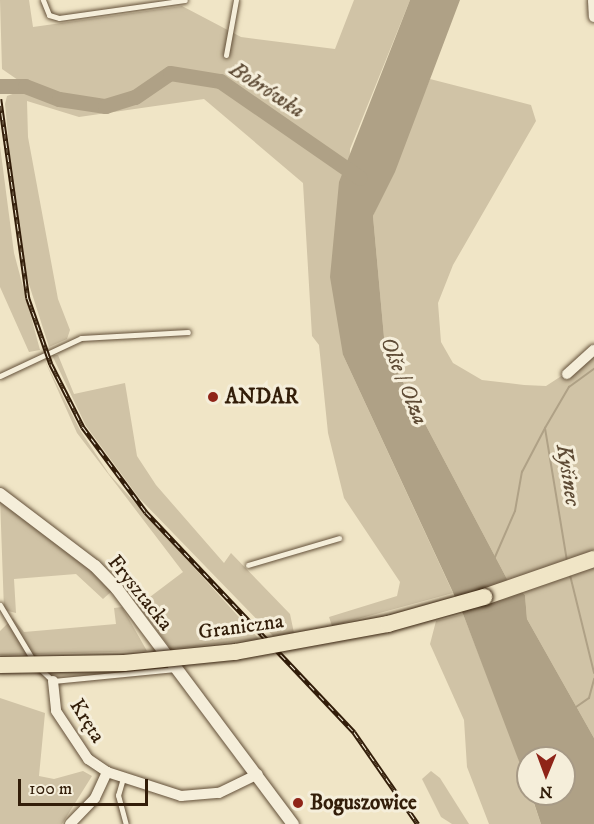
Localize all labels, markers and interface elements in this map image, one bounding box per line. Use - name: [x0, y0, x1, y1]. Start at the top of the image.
- water label: Bobrówka: [225, 56, 309, 124]
- water label: Olše / Olza: [374, 333, 434, 429]
- place label: ANDAR: [225, 384, 298, 410]
- marker: ANDAR: [206, 390, 220, 404]
- water label: Kyšinec: [550, 442, 586, 508]
- street label: Frysztacka: [102, 550, 178, 636]
- street label: Graniczna: [197, 609, 285, 645]
- street label: Kręta: [64, 694, 110, 748]
- north arrow: [516, 746, 576, 806]
- scale bar: [21, 767, 152, 805]
- text: 100 m: [29, 778, 72, 800]
- text: N: [539, 782, 552, 802]
- place label: Boguszowice: [310, 790, 417, 816]
- marker: Boguszowice: [291, 796, 305, 810]

